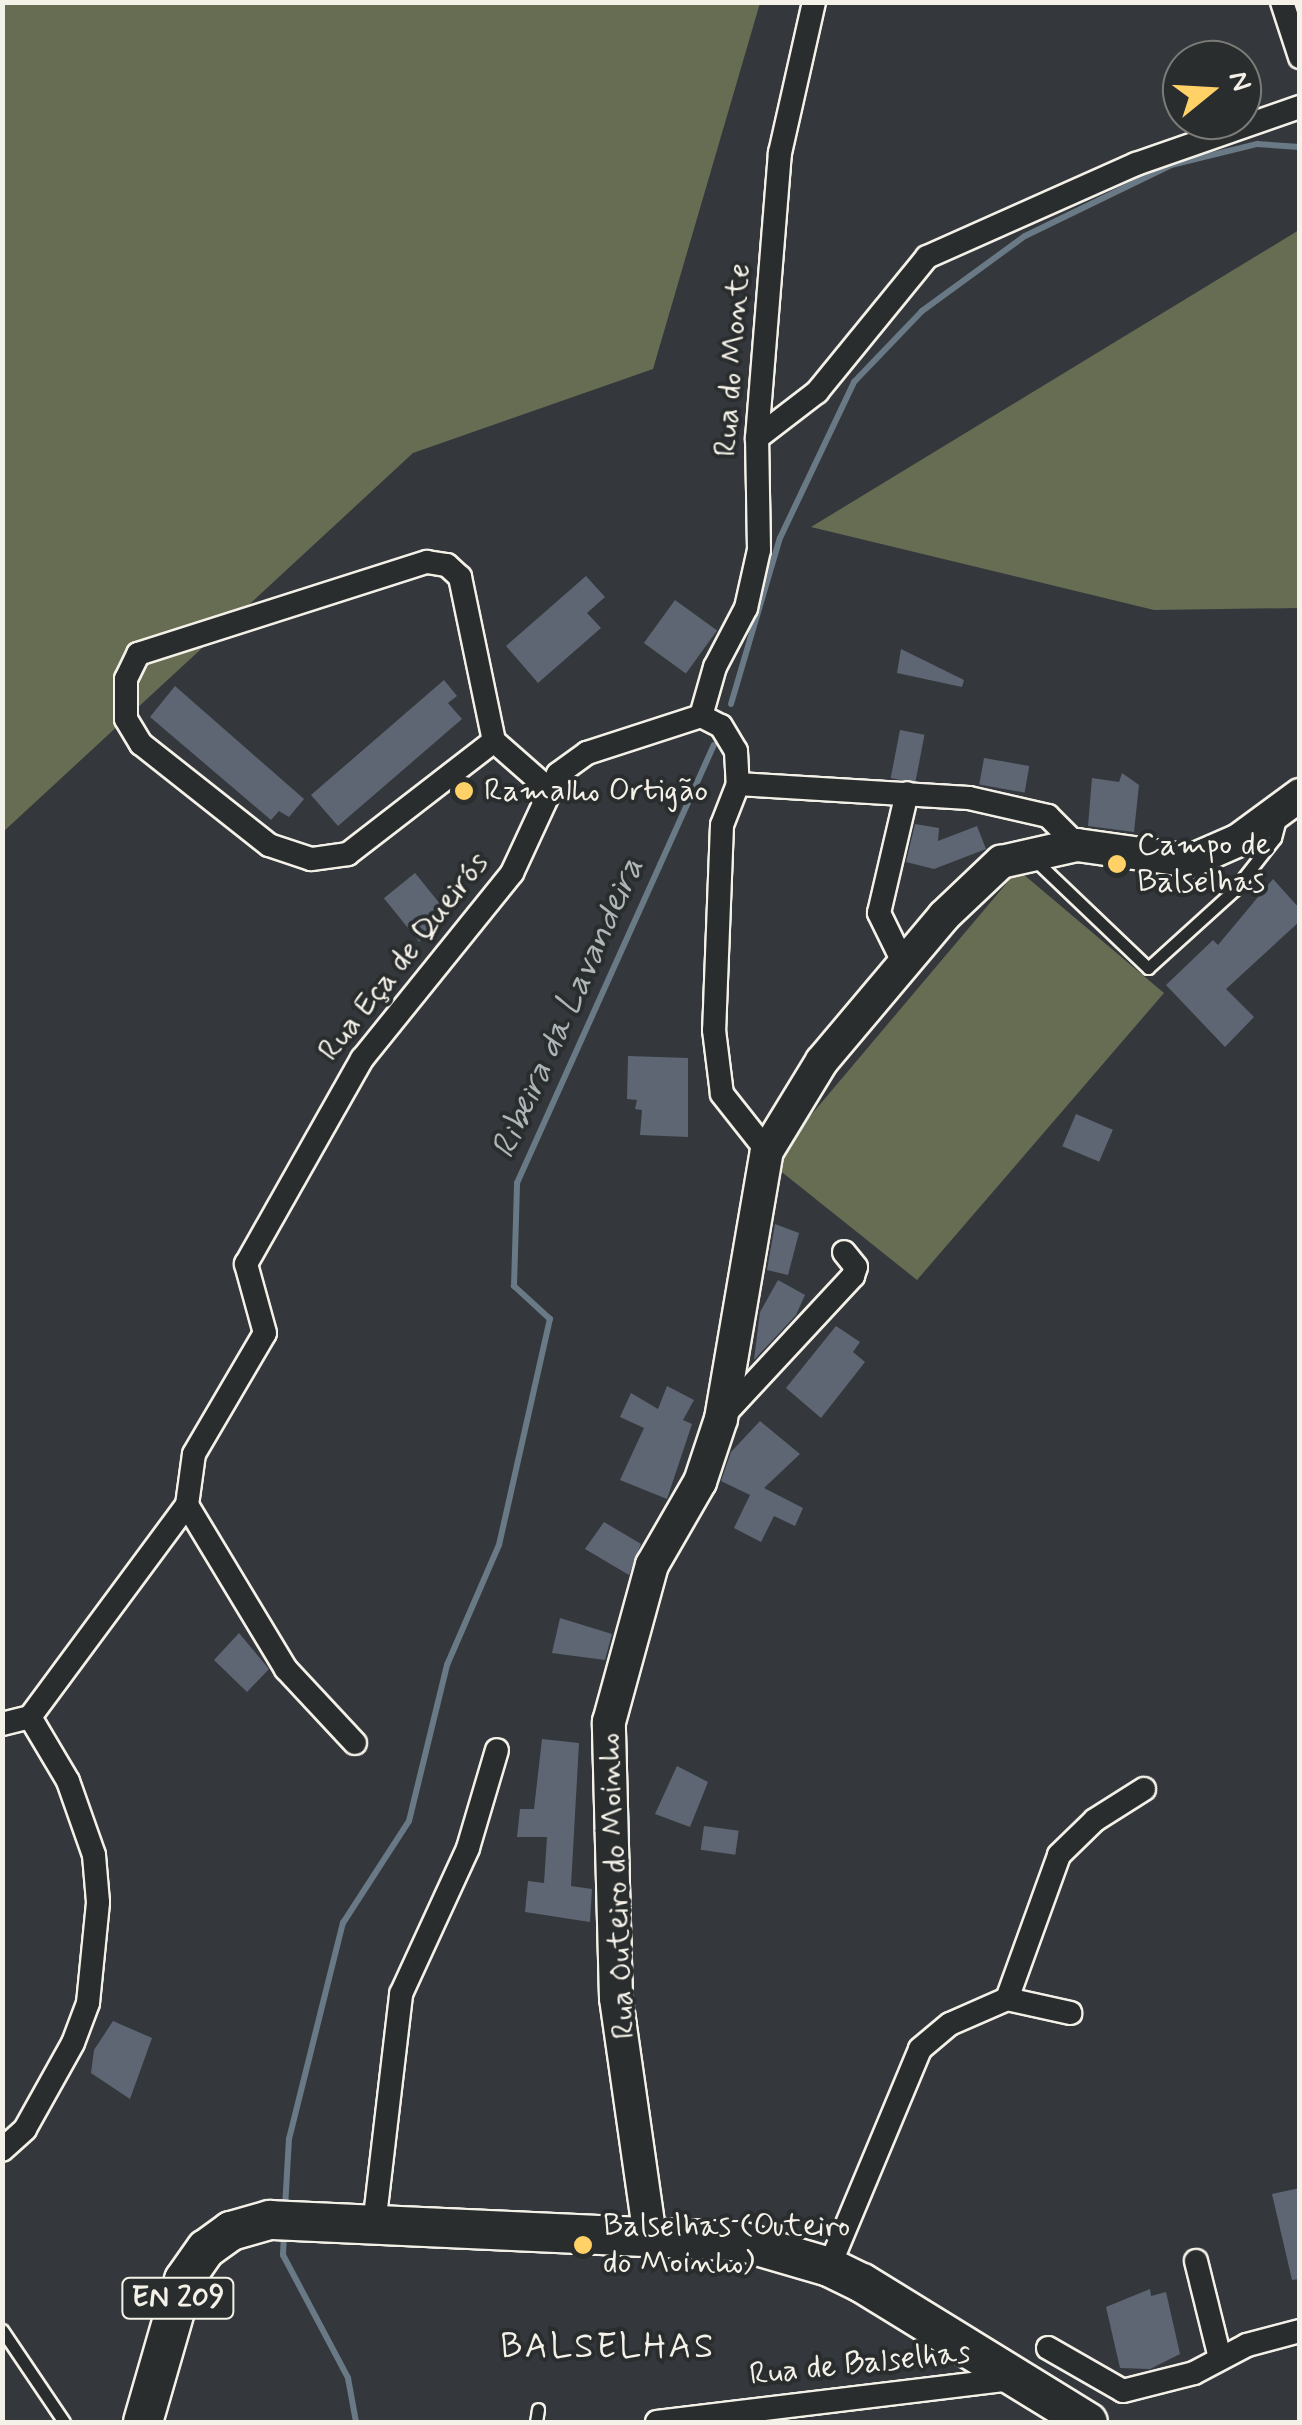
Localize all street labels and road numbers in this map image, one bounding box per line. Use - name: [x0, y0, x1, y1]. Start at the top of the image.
- street label: Rua do Monte: [707, 267, 759, 453]
- street label: Rua Eça de Queirós: [310, 845, 498, 1069]
- street label: Rua Outeiro do Moinho: [590, 1738, 644, 2034]
- road number: EN 209: [120, 2273, 236, 2323]
- street label: Rua de Balselhas: [746, 2333, 974, 2395]

